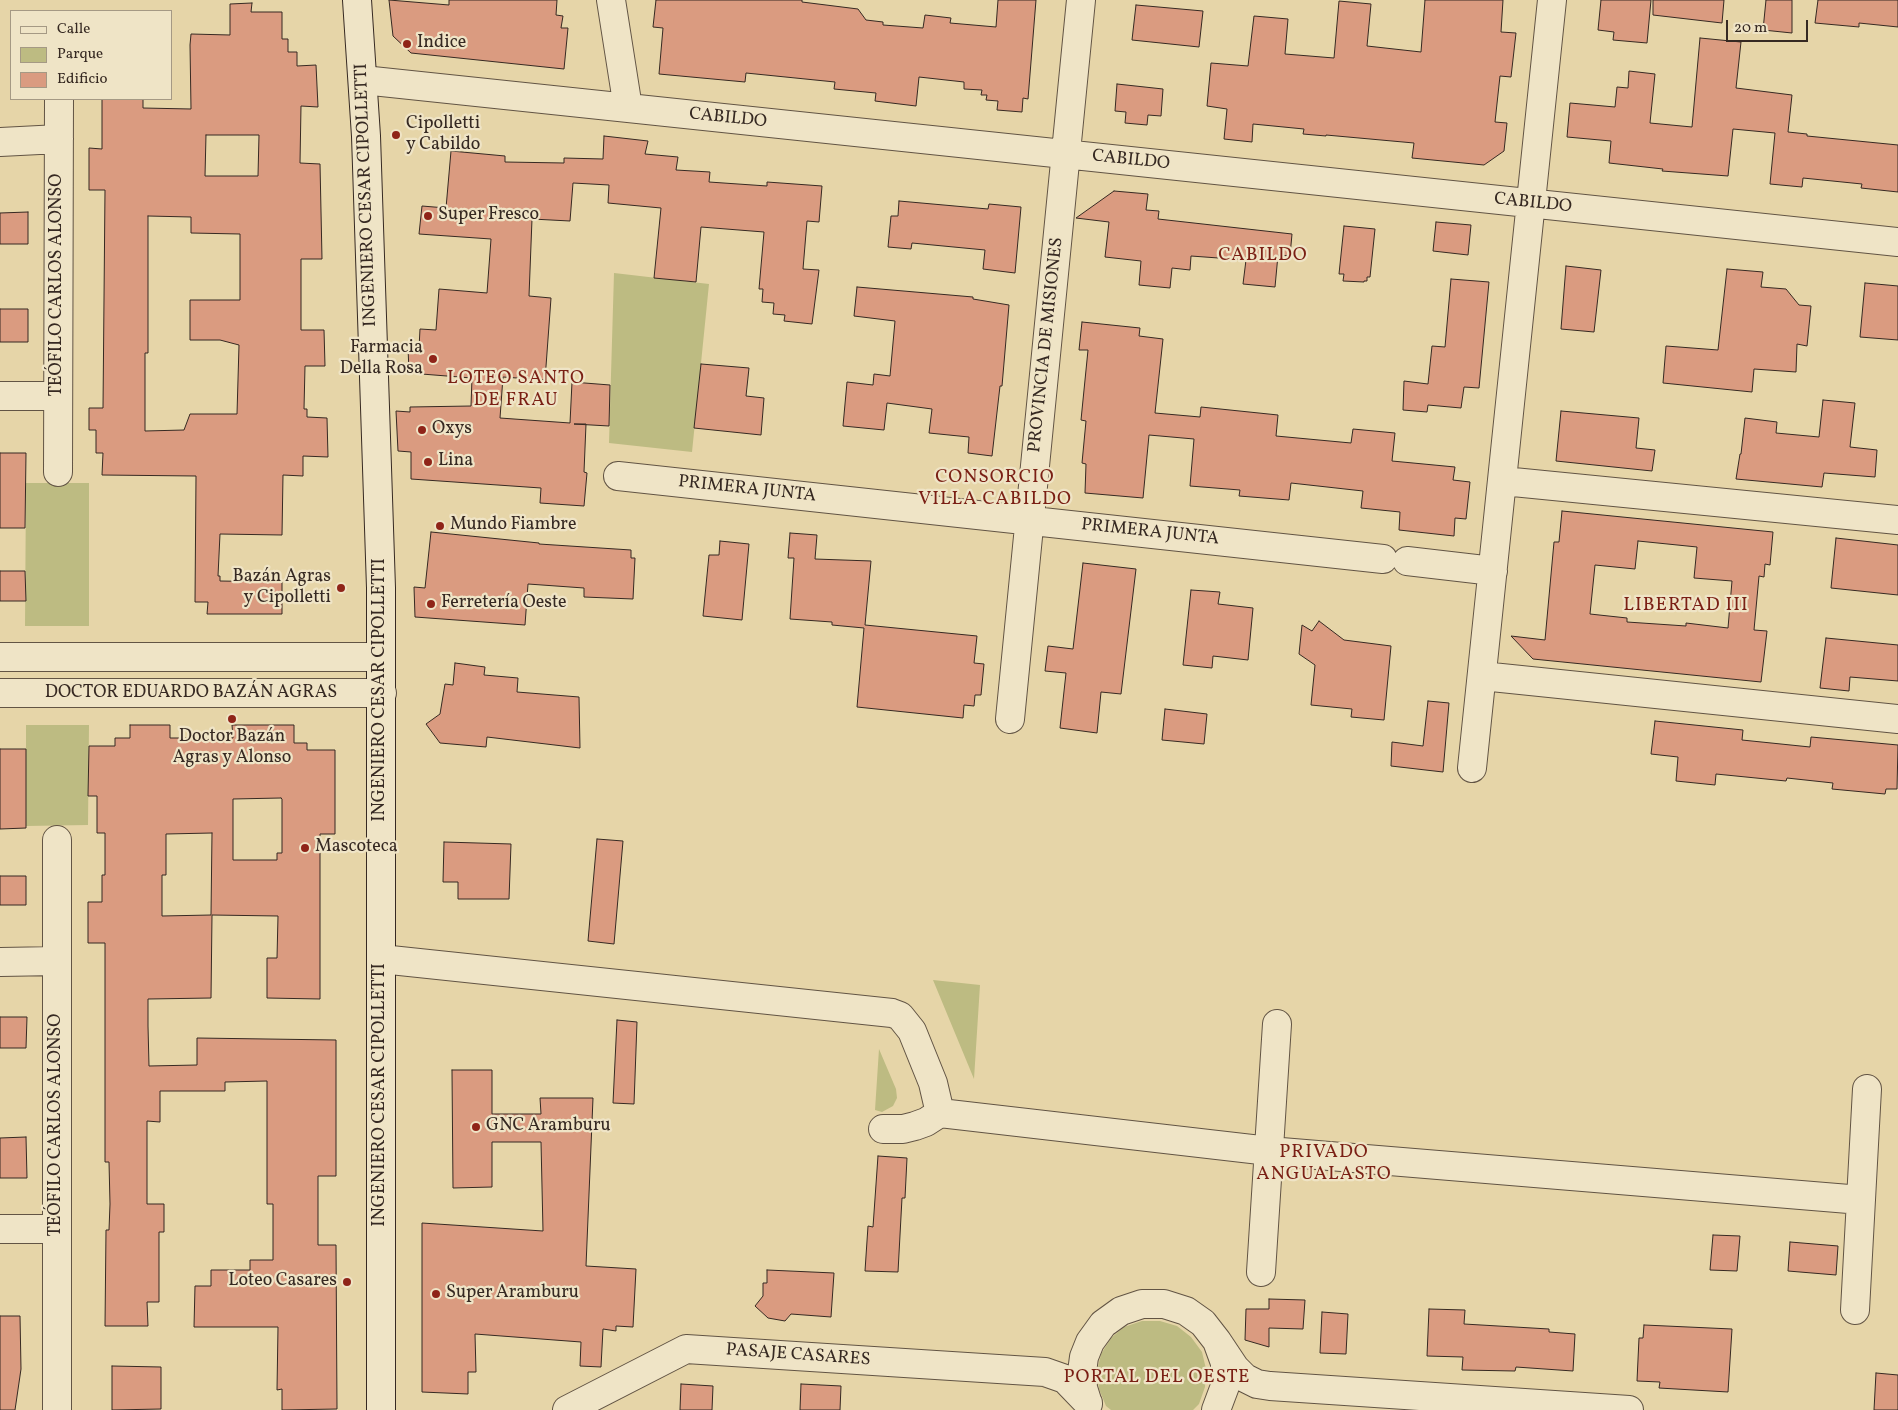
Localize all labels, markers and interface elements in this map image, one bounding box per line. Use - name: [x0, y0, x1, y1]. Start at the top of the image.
- legend: [10, 10, 172, 100]
- scale bar: [1728, 10, 1810, 42]
- text: 20 m: [1734, 18, 1767, 39]
- text: Calle: [57, 19, 90, 40]
- place label: Indice: [417, 33, 466, 55]
- marker: Indice: [401, 38, 413, 50]
- text: Parque: [57, 44, 103, 65]
- street label: INGENIERO CESAR CIPOLLETTI: [352, 63, 382, 327]
- text: Edificio: [57, 69, 108, 90]
- street label: CABILDO: [688, 104, 768, 134]
- place label: Cipolletti y Cabildo: [406, 114, 480, 156]
- marker: Cipolletti y Cabildo: [390, 129, 402, 141]
- street label: CABILDO: [1091, 146, 1171, 176]
- street label: TEÓFILO CARLOS ALONSO: [47, 174, 69, 396]
- street label: CABILDO: [1493, 189, 1573, 219]
- place label: Super Fresco: [438, 205, 539, 227]
- marker: Super Fresco: [422, 210, 434, 222]
- street label: PROVINCIA DE MISIONES: [1025, 236, 1069, 454]
- district label: CABILDO: [1217, 246, 1309, 268]
- place label: Farmacia Della Rosa: [340, 338, 423, 380]
- marker: Farmacia Della Rosa: [427, 353, 439, 365]
- district label: LOTEO SANTO DE FRAU: [446, 369, 586, 413]
- place label: Oxys: [432, 419, 472, 441]
- marker: Oxys: [416, 424, 428, 436]
- place label: Lina: [438, 451, 473, 473]
- marker: Lina: [422, 456, 434, 468]
- district label: CONSORCIO VILLA CABILDO: [917, 468, 1073, 512]
- street label: PRIMERA JUNTA: [677, 472, 817, 508]
- place label: Mundo Fiambre: [450, 515, 576, 537]
- street label: PRIMERA JUNTA: [1080, 515, 1220, 551]
- marker: Mundo Fiambre: [434, 520, 446, 532]
- street label: INGENIERO CESAR CIPOLLETTI: [370, 558, 392, 822]
- place label: Bazán Agras y Cipolletti: [232, 567, 331, 610]
- marker: Bazán Agras y Cipolletti: [335, 582, 347, 594]
- place label: Ferretería Oeste: [441, 593, 567, 615]
- district label: LIBERTAD III: [1622, 596, 1750, 618]
- marker: Ferretería Oeste: [425, 598, 437, 610]
- street label: DOCTOR EDUARDO BAZÁN AGRAS: [45, 683, 337, 705]
- marker: Doctor Bazán Agras y Alonso: [226, 713, 238, 725]
- place label: Doctor Bazán Agras y Alonso: [173, 727, 291, 770]
- place label: Mascoteca: [315, 837, 398, 859]
- marker: Mascoteca: [299, 842, 311, 854]
- street label: INGENIERO CESAR CIPOLLETTI: [370, 963, 392, 1227]
- street label: TEÓFILO CARLOS ALONSO: [46, 1014, 68, 1236]
- place label: GNC Aramburu: [486, 1116, 611, 1138]
- marker: GNC Aramburu: [470, 1121, 482, 1133]
- district label: PRIVADO ANGUALASTO: [1255, 1143, 1393, 1187]
- place label: Loteo Casares: [228, 1271, 337, 1293]
- marker: Loteo Casares: [341, 1276, 353, 1288]
- place label: Super Aramburu: [446, 1283, 579, 1305]
- marker: Super Aramburu: [430, 1288, 442, 1300]
- street label: PASAJE CASARES: [725, 1340, 871, 1372]
- district label: PORTAL DEL OESTE: [1062, 1368, 1252, 1390]

